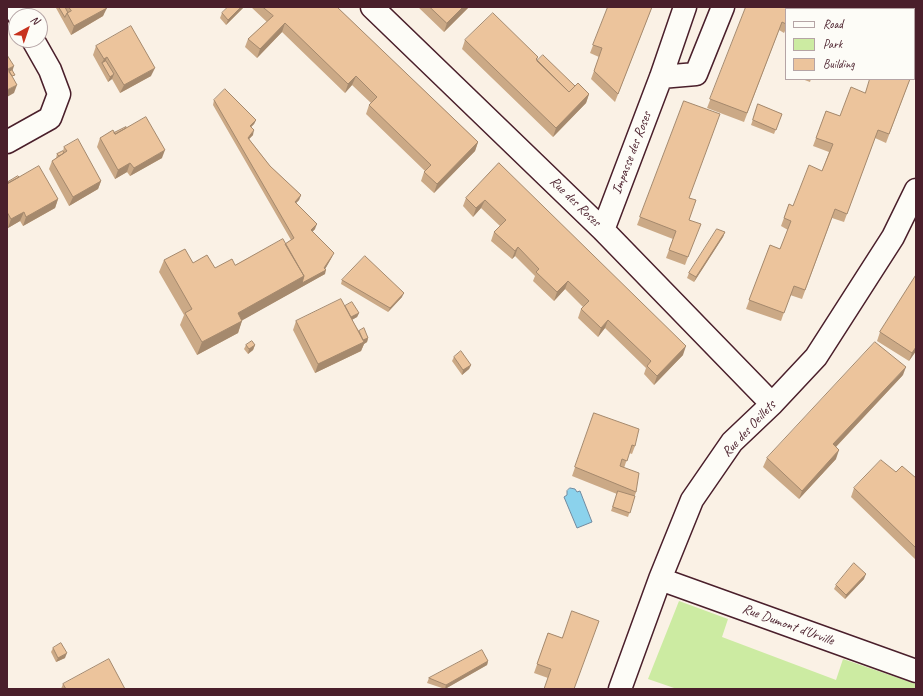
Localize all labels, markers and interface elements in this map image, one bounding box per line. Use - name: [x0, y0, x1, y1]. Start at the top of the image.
- north arrow: [8, 8, 48, 48]
- legend: [785, 8, 915, 80]
- text: N: [28, 12, 42, 27]
- text: Road: [823, 16, 843, 32]
- text: Park: [823, 36, 842, 52]
- text: Building: [823, 56, 855, 72]
- street label: Impasse des Roses: [609, 109, 655, 197]
- street label: Rue des Roses: [546, 173, 604, 231]
- street label: Rue des Oeillets: [719, 397, 779, 461]
- street label: Rue Dumont d'Urville: [740, 601, 836, 649]

